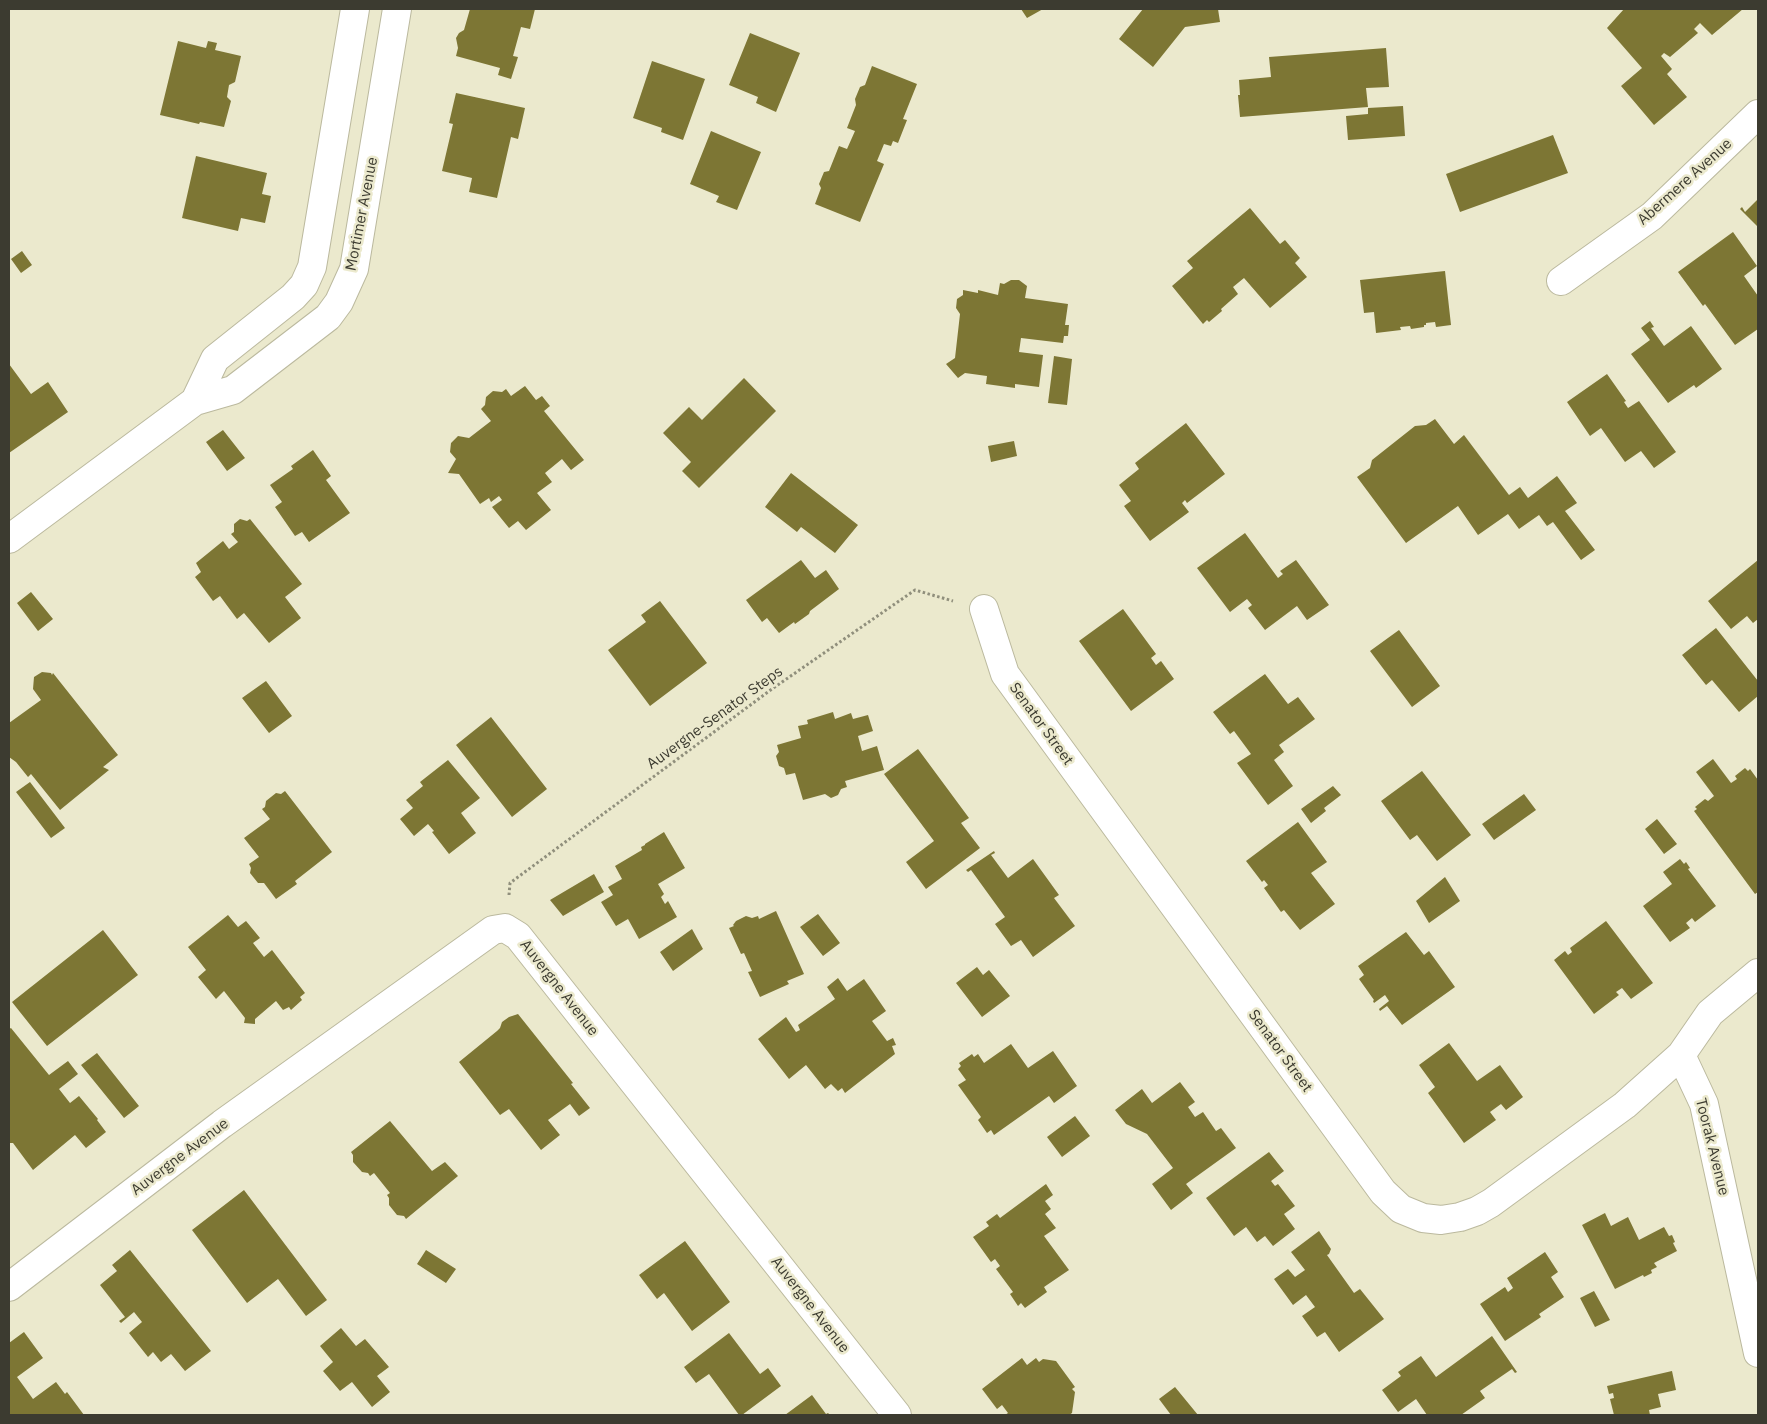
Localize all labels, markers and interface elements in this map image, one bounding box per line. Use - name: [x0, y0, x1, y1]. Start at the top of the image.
- street label: Abermere Avenue: [1634, 135, 1736, 229]
- street label: Mortimer Avenue: [342, 156, 382, 272]
- street label: Auvergne-Senator Steps: [644, 663, 786, 773]
- street label: Senator Street: [1005, 679, 1077, 769]
- street label: Auvergne Avenue: [516, 936, 602, 1040]
- street label: Senator Street: [1244, 1006, 1316, 1096]
- street label: Toorak Avenue: [1691, 1097, 1733, 1197]
- street label: Auvergne Avenue: [128, 1115, 232, 1199]
- street label: Auvergne Avenue: [767, 1253, 853, 1357]

